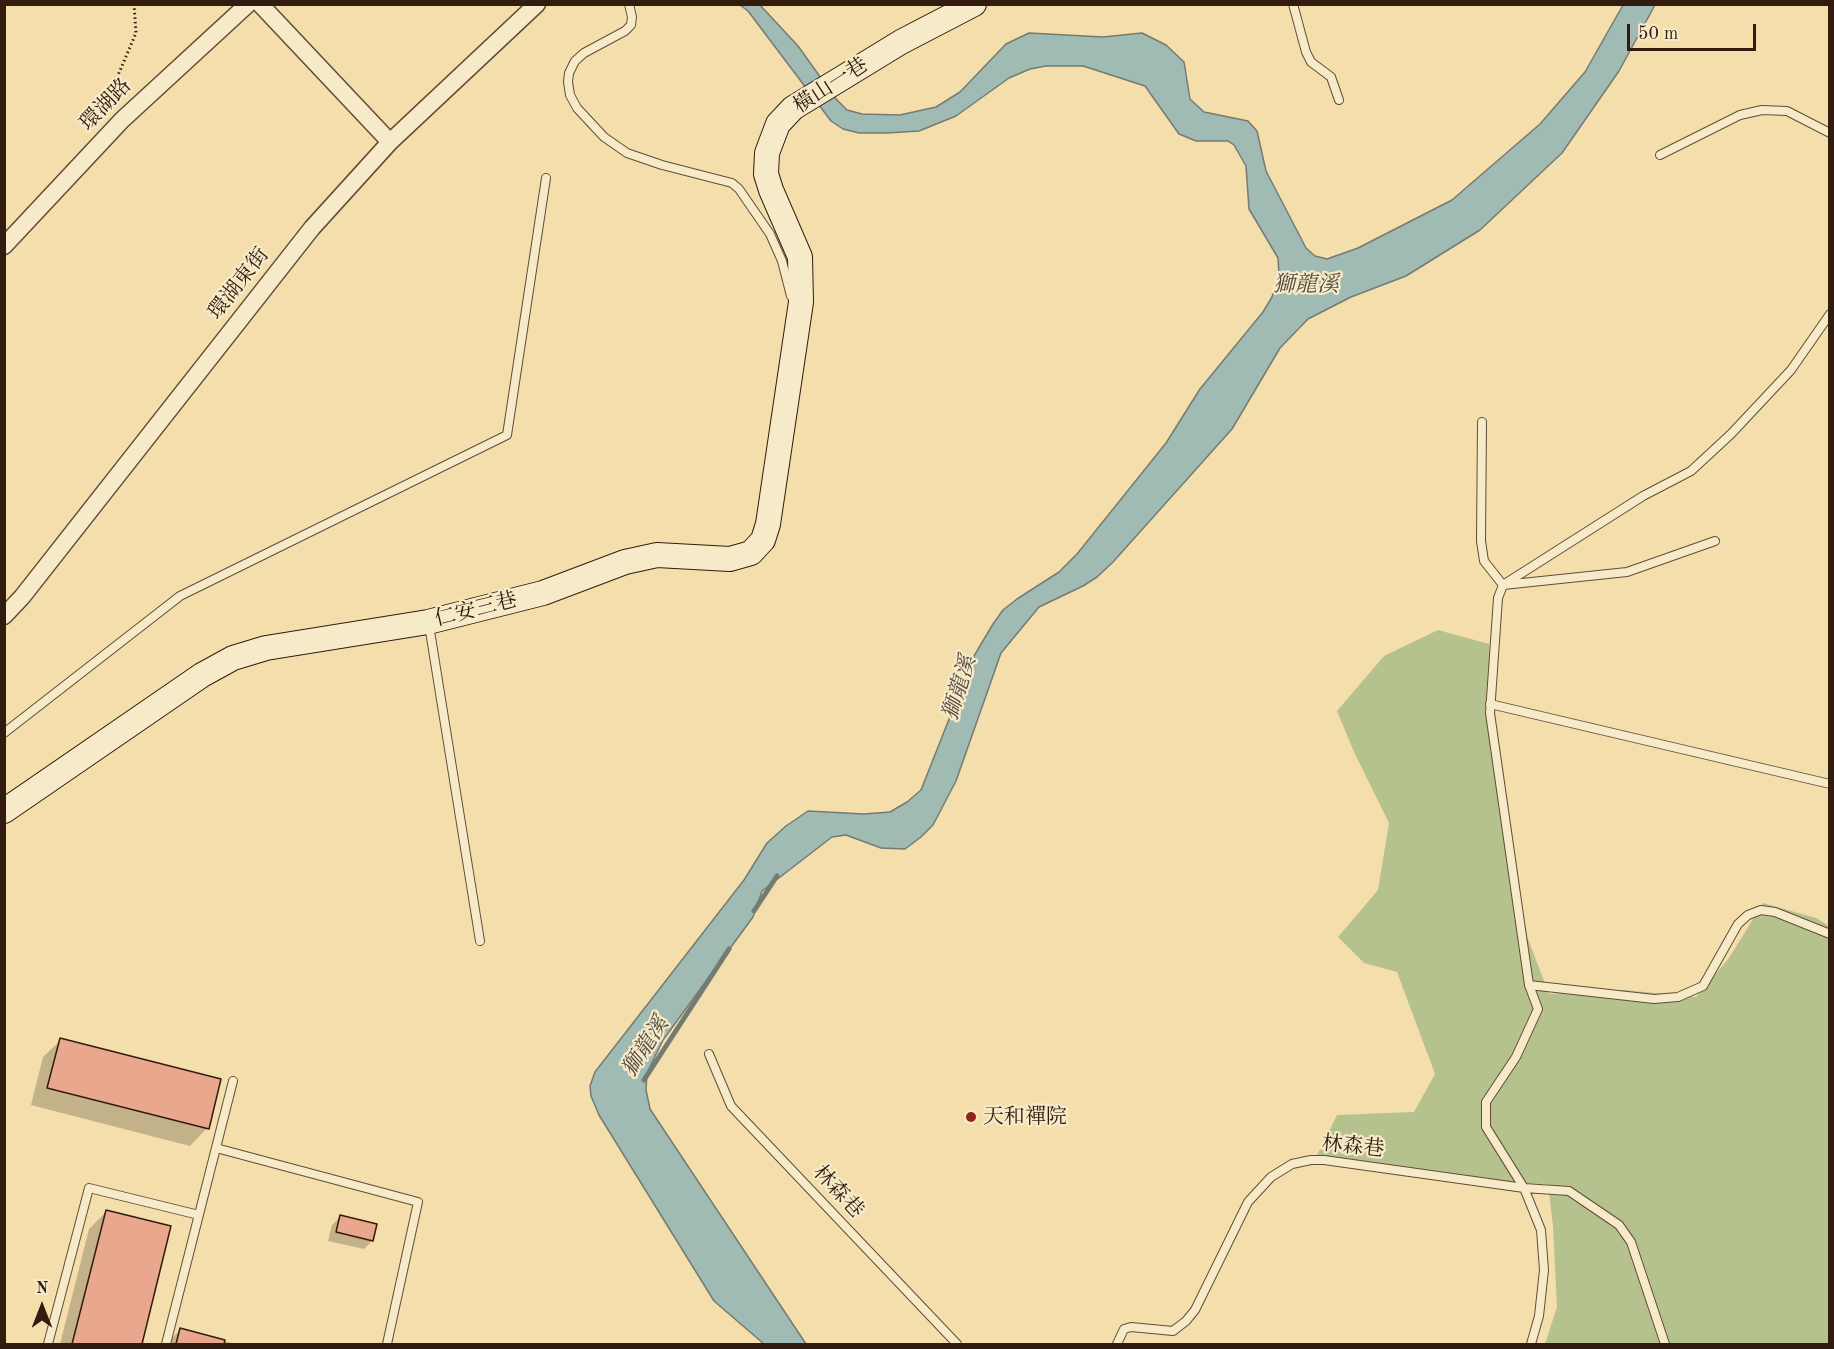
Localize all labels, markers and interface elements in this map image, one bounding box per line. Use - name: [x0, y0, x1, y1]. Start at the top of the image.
- scale bar: [1630, 12, 1759, 50]
- text: 50 m: [1638, 25, 1678, 43]
- street label: 橫山一巷: [789, 53, 873, 119]
- street label: 環湖路: [75, 74, 137, 136]
- street label: 環湖東街: [203, 243, 275, 325]
- water label: 獅龍溪: [1273, 272, 1339, 298]
- street label: 仁安三巷: [432, 588, 520, 632]
- water label: 獅龍溪: [938, 653, 982, 723]
- water label: 獅龍溪: [617, 1012, 675, 1082]
- place label: 天和禪院: [983, 1104, 1067, 1130]
- marker: 天和禪院: [964, 1110, 978, 1124]
- street label: 林森巷: [1320, 1131, 1386, 1163]
- street label: 林森巷: [807, 1160, 869, 1224]
- north arrow: [12, 1277, 72, 1337]
- text: N: [36, 1281, 48, 1297]

